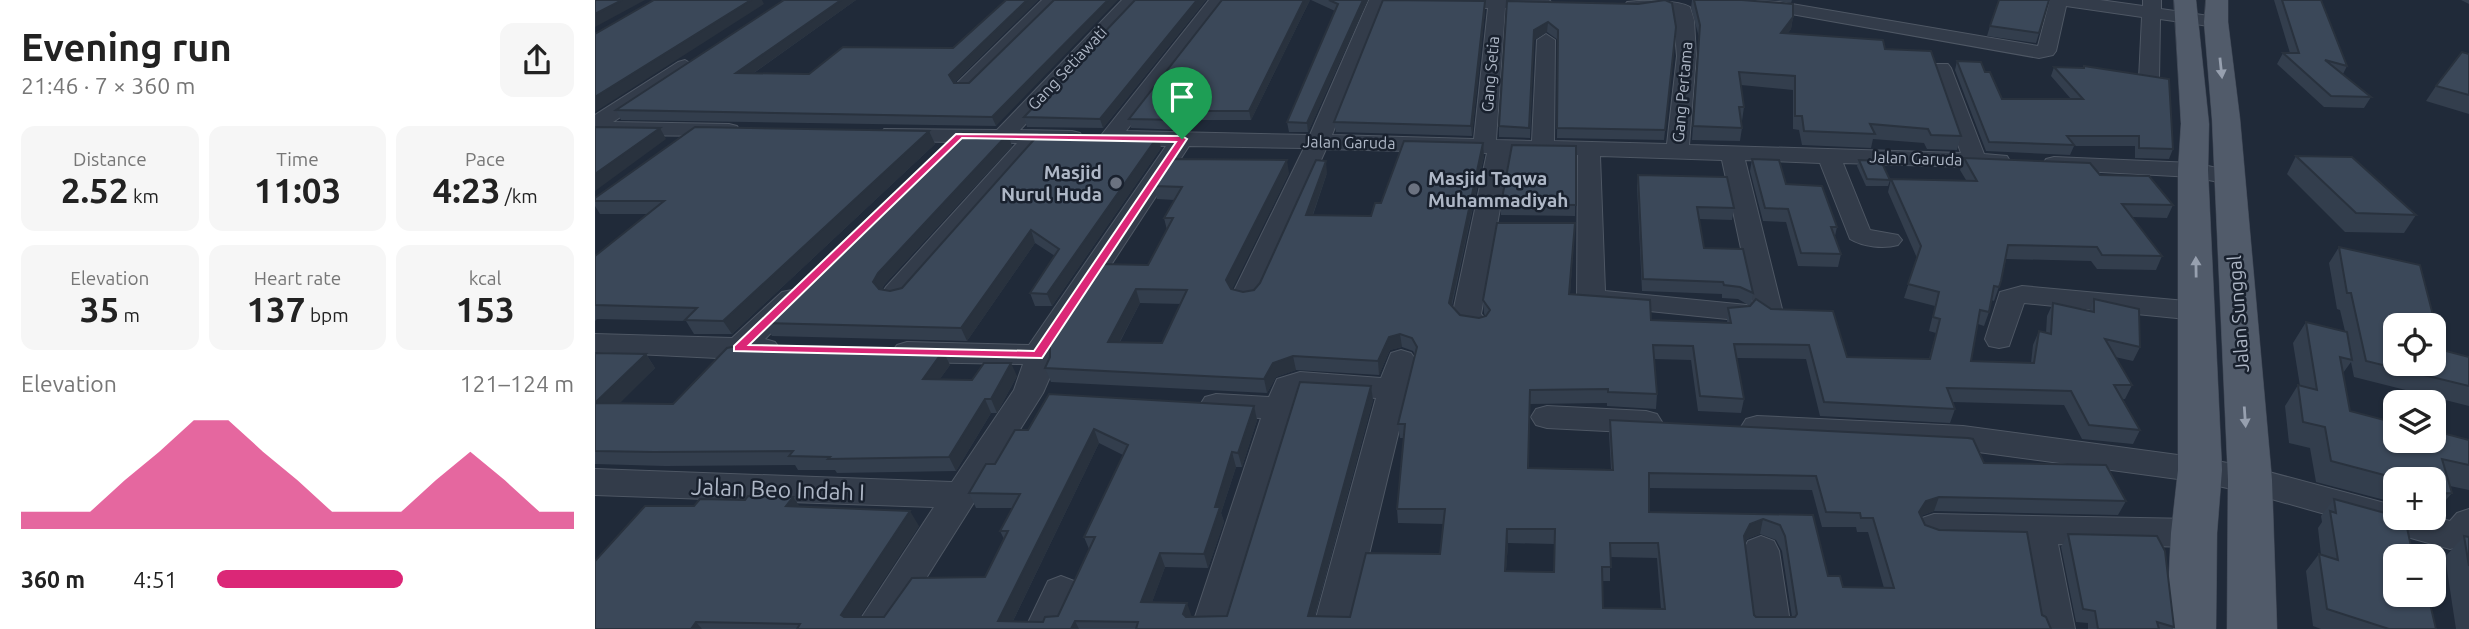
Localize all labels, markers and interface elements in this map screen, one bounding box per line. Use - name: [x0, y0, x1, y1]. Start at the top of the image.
- button: share: [500, 23, 574, 97]
- street label: Gang Setiawati: [1024, 23, 1110, 113]
- text: Evening run: [21, 26, 232, 68]
- street label: Gang Setia: [1478, 35, 1502, 113]
- street label: Gang Pertama: [1669, 41, 1695, 143]
- one-way arrow: [2216, 57, 2227, 79]
- pin: [1152, 67, 1212, 139]
- text: 21:46 · 7 × 360 m: [21, 73, 195, 98]
- icon: arrive: [1163, 78, 1201, 116]
- street label: Jalan Garuda: [1302, 132, 1396, 152]
- street label: Jalan Garuda: [1869, 147, 1963, 169]
- text: Distance: [73, 148, 147, 170]
- text: Time: [276, 148, 319, 170]
- text: Pace: [465, 148, 505, 170]
- place label: Masjid Nurul Huda: [1001, 161, 1102, 205]
- place label: Masjid Taqwa Muhammadiyah: [1428, 167, 1568, 211]
- text: 2.52: [61, 170, 129, 210]
- text: 11:03: [254, 170, 341, 210]
- text: 4:23: [433, 170, 500, 210]
- marker: Masjid Nurul Huda: [1108, 175, 1124, 191]
- marker: Masjid Taqwa Muhammadiyah: [1406, 181, 1422, 197]
- text: km: [129, 185, 159, 207]
- text: /km: [500, 185, 538, 207]
- street label: Jalan Sunggal: [2223, 255, 2253, 373]
- one-way arrow: [2190, 256, 2201, 278]
- text: Elevation: [70, 267, 149, 289]
- text: Heart rate: [254, 267, 341, 289]
- text: kcal: [469, 267, 502, 289]
- text: 35: [80, 289, 119, 329]
- text: 137: [246, 289, 306, 329]
- text: 153: [456, 289, 515, 329]
- text: m: [119, 304, 140, 326]
- text: bpm: [306, 304, 349, 326]
- map controls: [2383, 313, 2446, 607]
- button: locate: [2383, 313, 2446, 376]
- text: Elevation: [21, 371, 117, 396]
- text: 121–124 m: [460, 371, 574, 396]
- button: layers: [2383, 390, 2446, 453]
- one-way arrow: [2240, 406, 2251, 428]
- button: +: [2383, 467, 2446, 530]
- street label: Jalan Beo Indah I: [691, 473, 865, 505]
- button: −: [2383, 544, 2446, 607]
- text: 360 m: [21, 567, 85, 592]
- text: 4:51: [133, 567, 178, 592]

